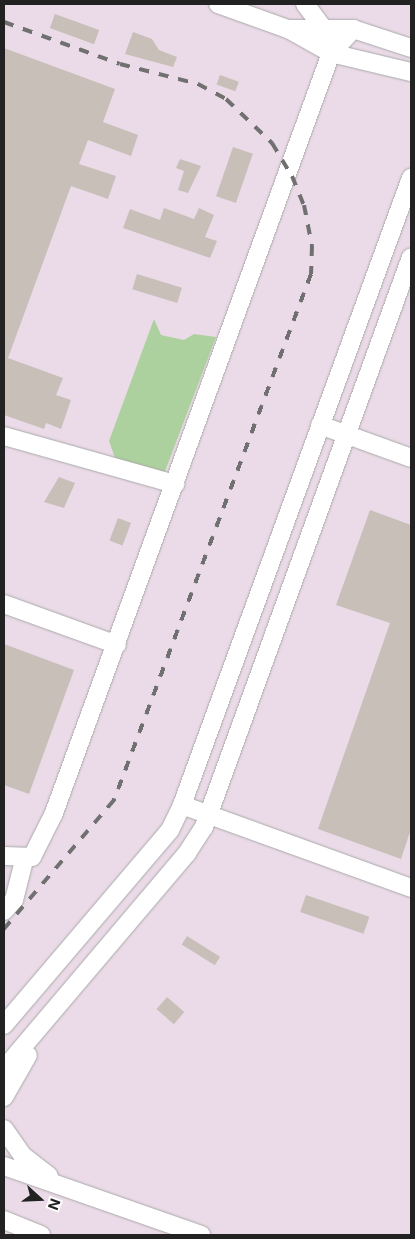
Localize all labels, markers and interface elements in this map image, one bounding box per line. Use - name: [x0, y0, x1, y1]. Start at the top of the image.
- north arrow: [15, 1174, 65, 1224]
- text: N: [45, 1196, 64, 1212]

